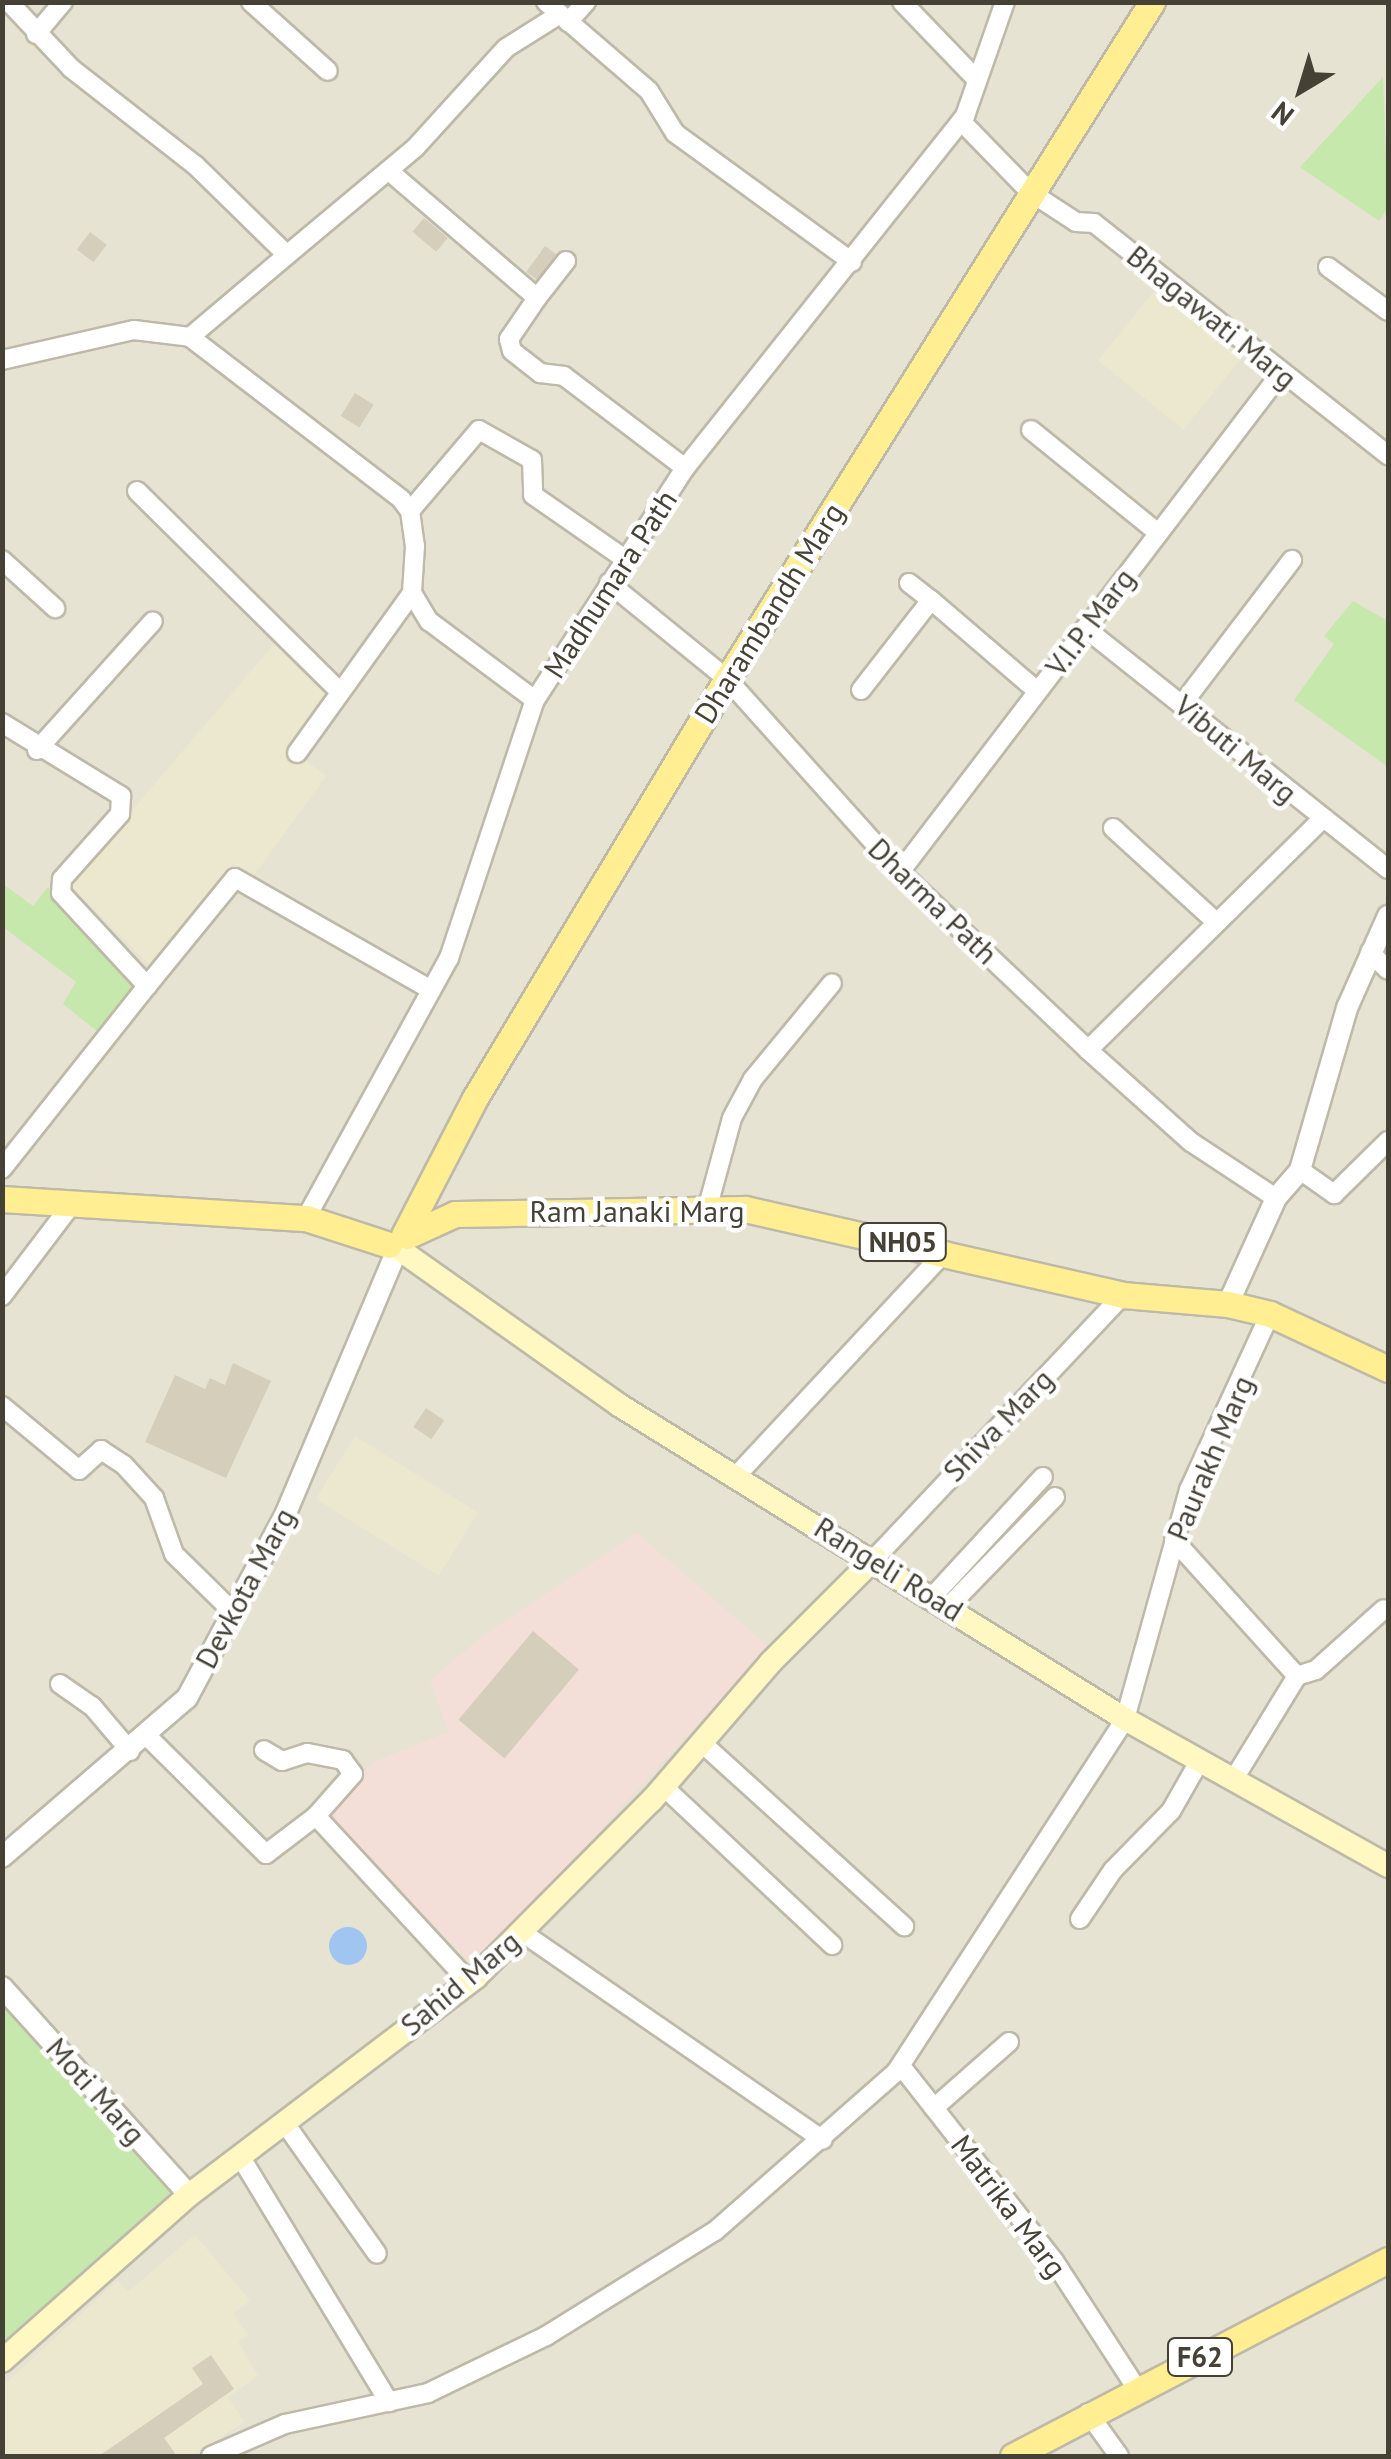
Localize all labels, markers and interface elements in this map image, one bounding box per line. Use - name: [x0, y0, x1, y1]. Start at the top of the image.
- north arrow: [1251, 40, 1351, 140]
- text: N: [1264, 94, 1301, 134]
- street label: Bhagawati Marg: [1120, 238, 1304, 396]
- street label: Madhumara Path: [536, 483, 684, 685]
- street label: Dharambandh Marg: [687, 496, 851, 730]
- street label: V.I.P. Marg: [1037, 560, 1143, 684]
- street label: Vibuti Marg: [1168, 687, 1304, 811]
- street label: Dharma Path: [861, 831, 1005, 971]
- street label: Ram Janaki Marg: [529, 1193, 745, 1229]
- road number: NH05: [858, 1219, 948, 1265]
- street label: Shiva Marg: [936, 1361, 1060, 1489]
- street label: Paurakh Marg: [1159, 1370, 1261, 1546]
- street label: Devkota Marg: [188, 1502, 302, 1674]
- street label: Rangeli Road: [808, 1509, 970, 1629]
- street label: Sahid Marg: [393, 1923, 527, 2043]
- street label: Moti Marg: [39, 2030, 153, 2152]
- street label: Matrika Marg: [944, 2128, 1074, 2284]
- road number: F62: [1165, 2334, 1235, 2380]

